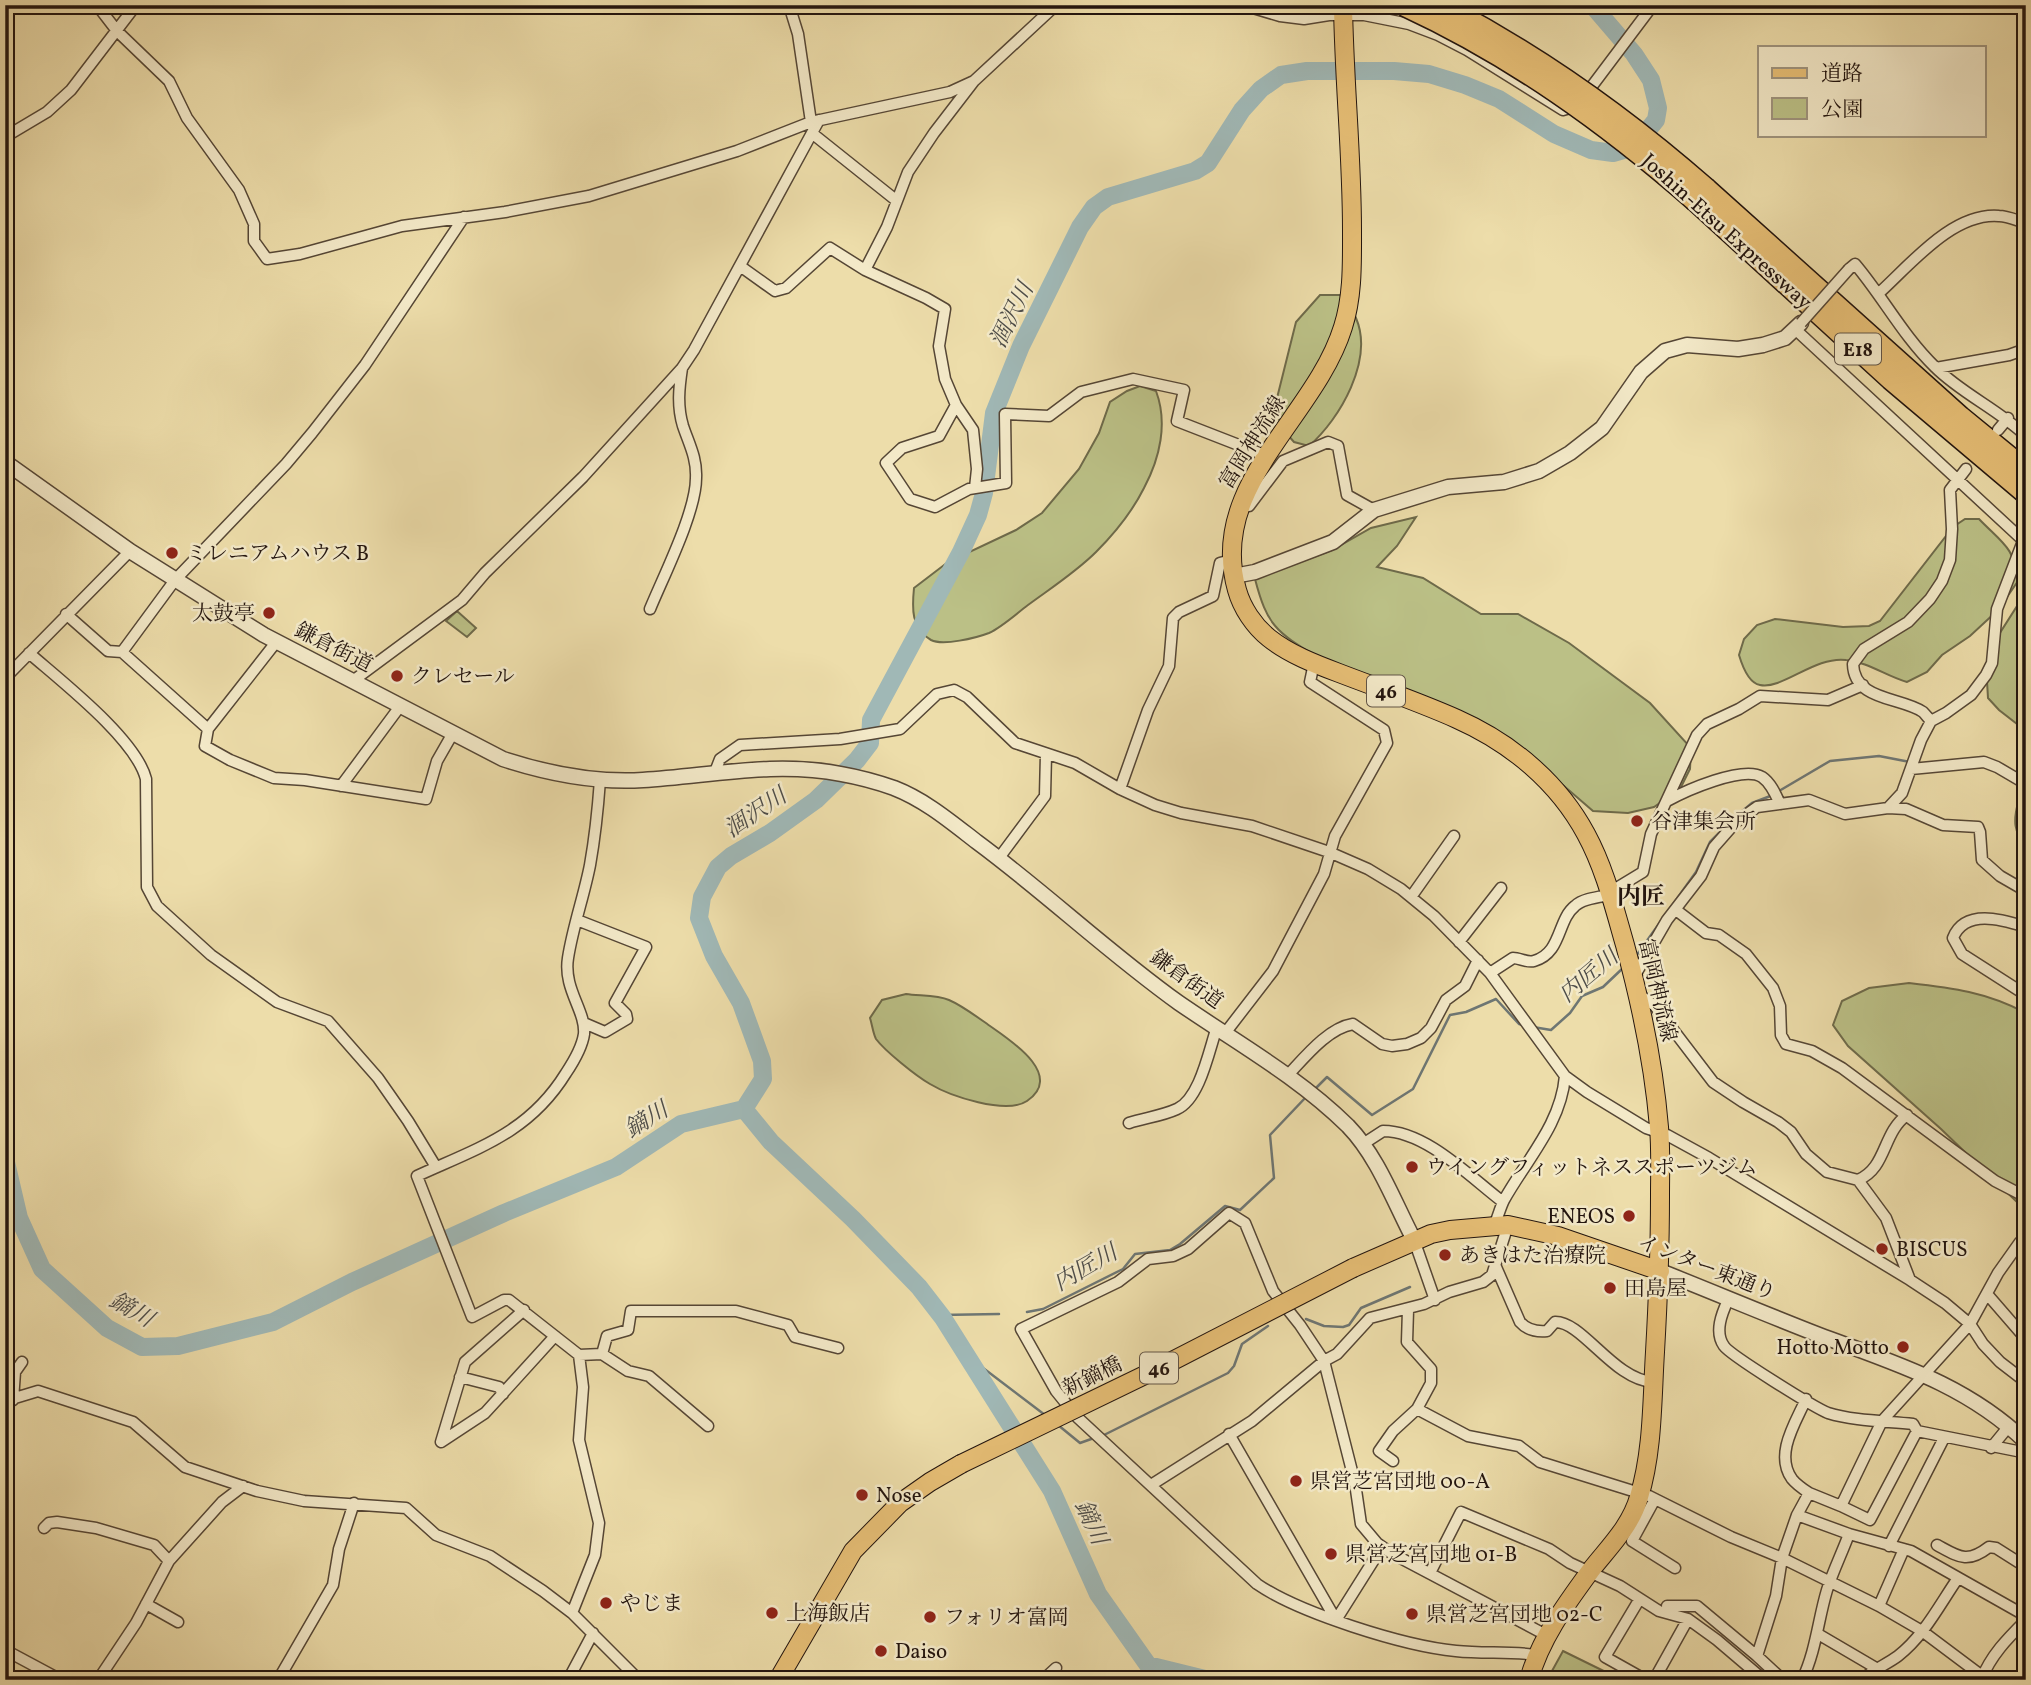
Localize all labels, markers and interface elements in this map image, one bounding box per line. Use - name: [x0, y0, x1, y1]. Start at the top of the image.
- legend: [1758, 46, 1986, 136]
- text: 道路: [1821, 60, 1863, 89]
- text: 公園: [1821, 96, 1863, 125]
- street label: Joshin-Etsu Expressway: [1634, 147, 1818, 317]
- water label: 涸沢川: [983, 275, 1044, 354]
- road number: E18: [1835, 334, 1881, 364]
- street label: 富岡神流線: [1213, 391, 1293, 495]
- place label: ミレニアムハウス B: [186, 540, 369, 569]
- marker: ミレニアムハウス B: [164, 545, 180, 561]
- place label: 太鼓亭: [192, 600, 255, 629]
- marker: 太鼓亭: [261, 605, 277, 621]
- street label: 鎌倉街道: [289, 616, 377, 680]
- place label: クレセール: [411, 663, 515, 692]
- marker: クレセール: [389, 668, 405, 684]
- road number: 46: [1367, 676, 1405, 706]
- water label: 涸沢川: [719, 779, 796, 846]
- place label: 谷津集会所: [1651, 808, 1756, 837]
- marker: 谷津集会所: [1629, 813, 1645, 829]
- district label: 内匠: [1617, 881, 1665, 915]
- street label: 富岡神流線: [1631, 936, 1682, 1045]
- water label: 内匠川: [1553, 940, 1628, 1011]
- street label: 鎌倉街道: [1144, 944, 1229, 1017]
- water label: 鏑川: [619, 1094, 678, 1146]
- place label: ウイングフィットネススポーツジム: [1426, 1154, 1757, 1183]
- marker: ウイングフィットネススポーツジム: [1404, 1159, 1420, 1175]
- place label: ENEOS: [1547, 1203, 1615, 1232]
- marker: ENEOS: [1621, 1208, 1637, 1224]
- street label: インター東通り: [1633, 1229, 1780, 1308]
- water label: 内匠川: [1048, 1236, 1126, 1300]
- place label: BISCUS: [1896, 1236, 1968, 1265]
- marker: BISCUS: [1874, 1241, 1890, 1257]
- place label: あきはた治療院: [1459, 1242, 1606, 1271]
- marker: あきはた治療院: [1437, 1247, 1453, 1263]
- place label: 田島屋: [1624, 1275, 1687, 1304]
- marker: 田島屋: [1602, 1280, 1618, 1296]
- water label: 鏑川: [103, 1285, 162, 1338]
- place label: Hotto Motto: [1777, 1334, 1889, 1363]
- marker: Hotto Motto: [1895, 1339, 1911, 1355]
- street label: 新鏑橋: [1058, 1351, 1127, 1404]
- road number: 46: [1140, 1352, 1178, 1384]
- place label: 県営芝宮団地 00-A: [1310, 1468, 1490, 1497]
- marker: 県営芝宮団地 00-A: [1288, 1473, 1304, 1489]
- place label: Nose: [876, 1482, 922, 1511]
- marker: Nose: [854, 1487, 870, 1503]
- water label: 鏑川: [1066, 1495, 1115, 1553]
- place label: 県営芝宮団地 01-B: [1345, 1541, 1517, 1570]
- marker: 県営芝宮団地 01-B: [1323, 1546, 1339, 1562]
- place label: やじま: [620, 1590, 683, 1619]
- marker: やじま: [598, 1595, 614, 1611]
- place label: 上海飯店: [786, 1600, 870, 1629]
- place label: 県営芝宮団地 02-C: [1426, 1601, 1603, 1630]
- place label: フォリオ富岡: [944, 1604, 1069, 1633]
- marker: 上海飯店: [764, 1605, 780, 1621]
- marker: 県営芝宮団地 02-C: [1404, 1606, 1420, 1622]
- marker: フォリオ富岡: [922, 1609, 938, 1625]
- place label: Daiso: [895, 1638, 947, 1667]
- marker: Daiso: [873, 1643, 889, 1659]

